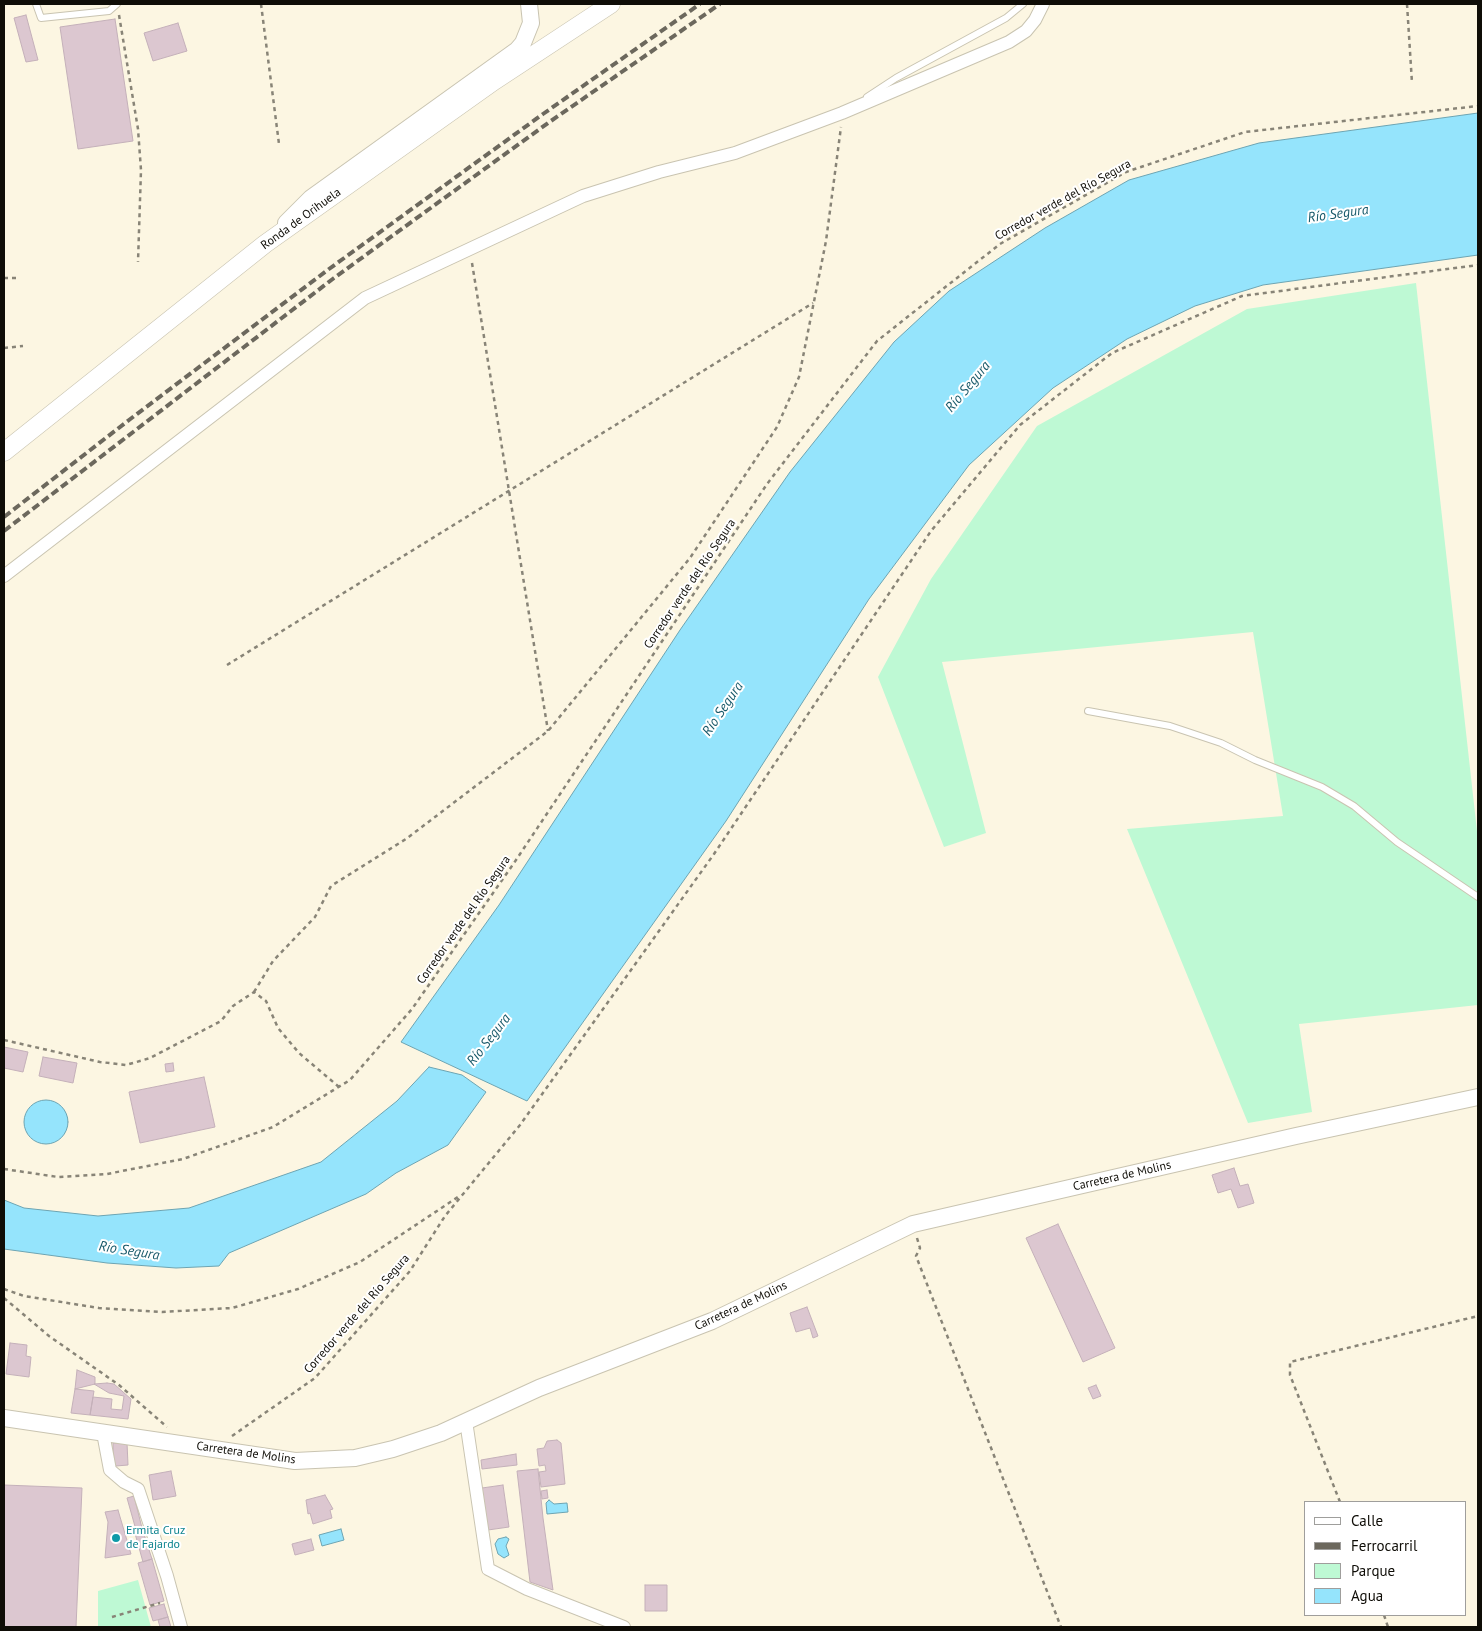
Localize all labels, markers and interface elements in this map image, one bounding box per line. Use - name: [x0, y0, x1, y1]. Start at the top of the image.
- street label: Corredor verde del Río Segura: [992, 157, 1134, 243]
- street label: Ronda de Orihuela: [258, 185, 344, 253]
- water label: Río Segura: [1307, 201, 1369, 227]
- water label: Río Segura: [942, 358, 994, 416]
- street label: Corredor verde del Río Segura: [641, 516, 739, 652]
- water label: Río Segura: [699, 679, 747, 739]
- street label: Corredor verde del Río Segura: [414, 853, 514, 987]
- water label: Río Segura: [464, 1011, 514, 1069]
- street label: Carretera de Molins: [1072, 1158, 1172, 1194]
- water label: Río Segura: [97, 1238, 161, 1264]
- street label: Corredor verde del Río Segura: [301, 1251, 413, 1377]
- street label: Carretera de Molins: [693, 1278, 789, 1334]
- street label: Carretera de Molins: [195, 1439, 297, 1467]
- legend: [1304, 1501, 1467, 1616]
- text: Calle: [1351, 1511, 1383, 1530]
- place label: Ermita Cruz de Fajardo: [126, 1524, 185, 1552]
- marker: Ermita Cruz de Fajardo: [110, 1532, 122, 1544]
- text: Ferrocarril: [1351, 1536, 1417, 1555]
- text: Parque: [1351, 1561, 1395, 1580]
- text: Agua: [1351, 1586, 1383, 1605]

